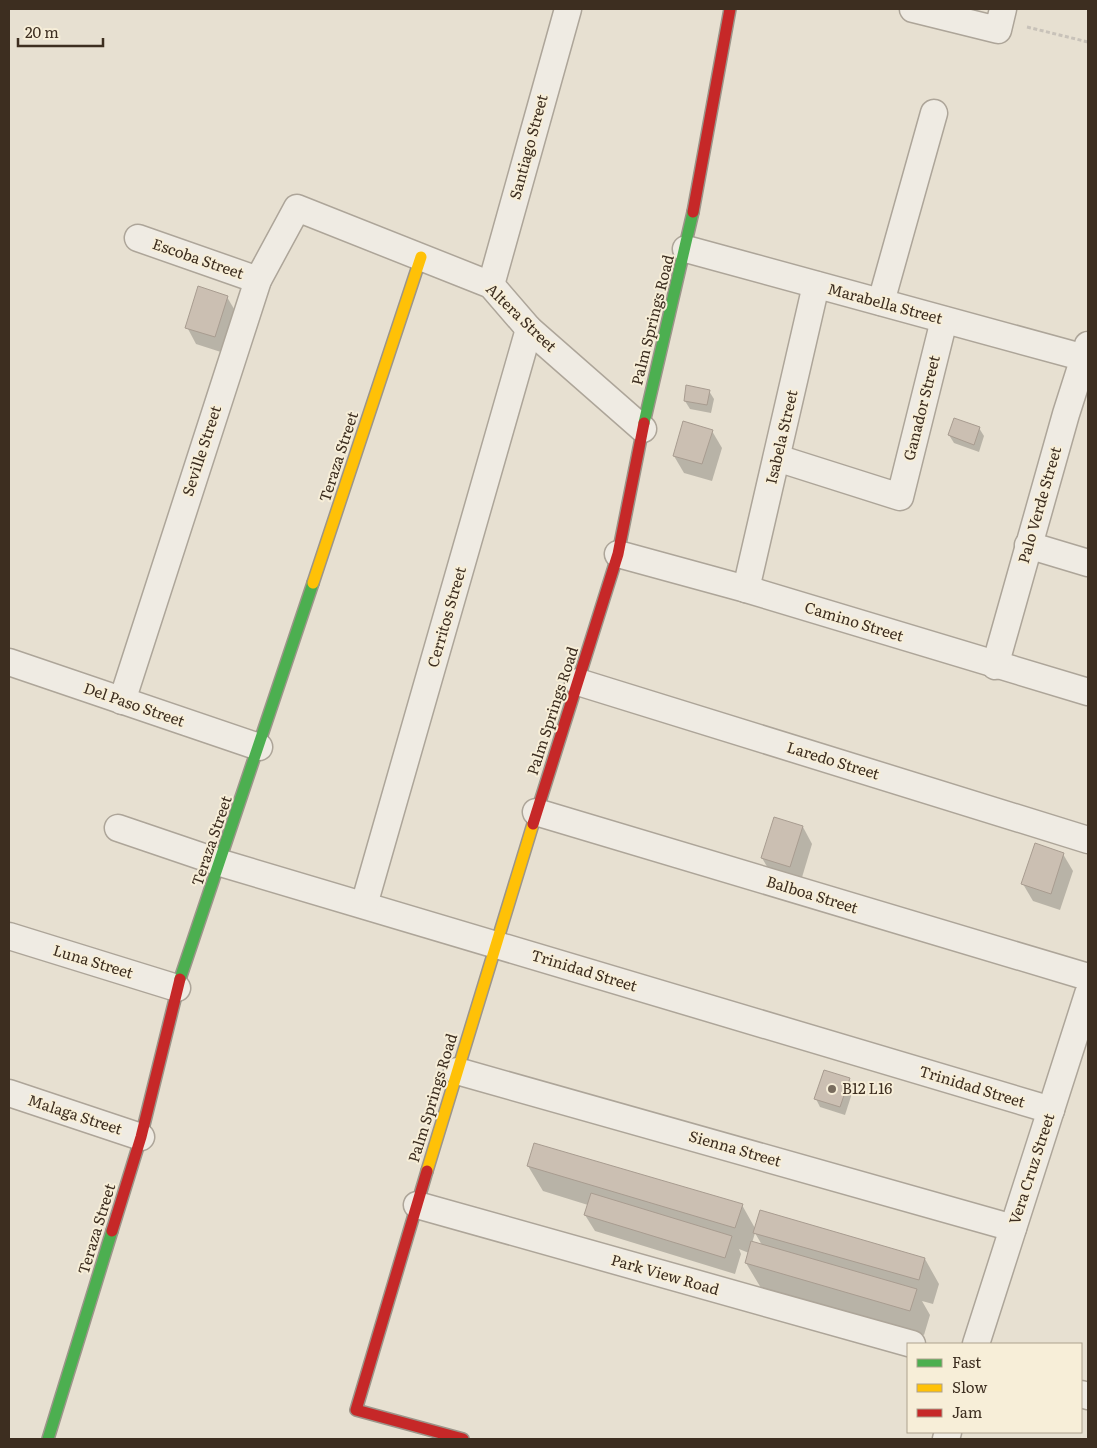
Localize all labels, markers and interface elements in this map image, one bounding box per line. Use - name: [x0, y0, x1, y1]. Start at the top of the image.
- scale bar: [18, 15, 102, 47]
- text: 20 m: [25, 20, 59, 43]
- street label: Santiago Street: [502, 91, 553, 202]
- street label: Escoba Street: [150, 231, 247, 284]
- street label: Palm Springs Road: [624, 252, 679, 387]
- street label: Marabella Street: [825, 276, 945, 329]
- street label: Altera Street: [481, 277, 563, 357]
- street label: Ganador Street: [896, 353, 945, 463]
- street label: Isabela Street: [759, 387, 803, 486]
- street label: Seville Street: [175, 402, 226, 499]
- street label: Teraza Street: [312, 408, 363, 505]
- street label: Palo Verde Street: [1011, 443, 1066, 566]
- street label: Cerritos Street: [420, 563, 471, 670]
- street label: Camino Street: [802, 595, 907, 647]
- street label: Palm Springs Road: [520, 643, 583, 778]
- street label: Del Paso Street: [81, 676, 188, 732]
- street label: Laredo Street: [784, 735, 883, 785]
- street label: Teraza Street: [184, 792, 237, 889]
- street label: Balboa Street: [764, 869, 861, 918]
- street label: Luna Street: [51, 937, 136, 984]
- street label: Trinidad Street: [528, 942, 640, 997]
- street label: Palm Springs Road: [401, 1030, 462, 1165]
- street label: Trinidad Street: [916, 1058, 1028, 1113]
- place label: B12 L16: [842, 1076, 892, 1099]
- marker: B12 L16: [826, 1083, 838, 1095]
- street label: Malaga Street: [25, 1087, 126, 1140]
- street label: Vera Cruz Street: [1002, 1110, 1059, 1227]
- street label: Sienna Street: [686, 1123, 784, 1172]
- street label: Teraza Street: [71, 1180, 120, 1277]
- street label: Park View Road: [609, 1247, 722, 1300]
- legend: [907, 1343, 1082, 1433]
- text: Fast: [952, 1350, 981, 1373]
- text: Slow: [952, 1375, 987, 1398]
- text: Jam: [952, 1400, 983, 1423]

